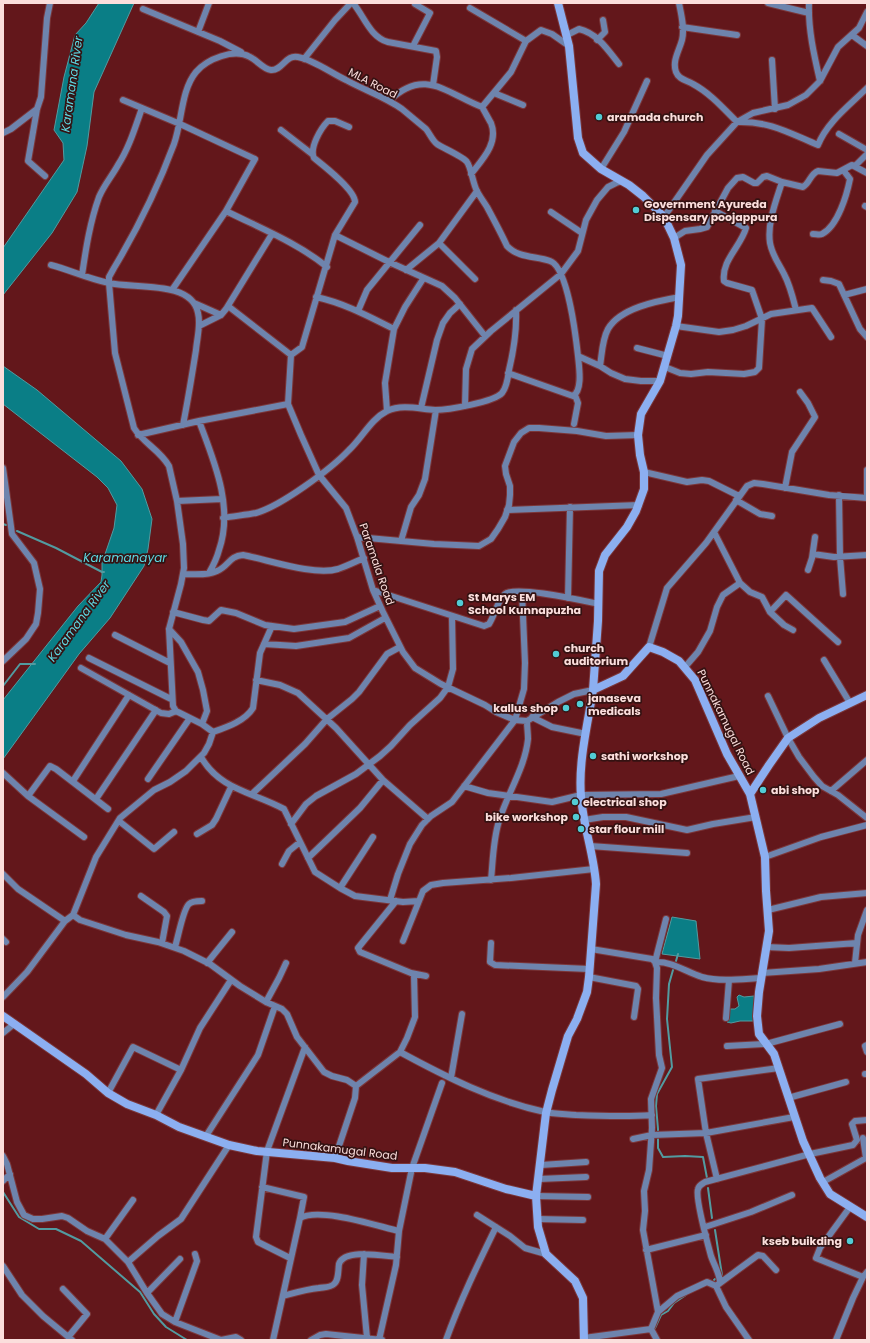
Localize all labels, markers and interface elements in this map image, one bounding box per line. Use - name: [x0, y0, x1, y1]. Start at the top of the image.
- water label: Karamana River: [56, 34, 87, 133]
- street label: MLA Road: [346, 64, 400, 102]
- place label: aramada church: [607, 109, 703, 125]
- marker: aramada church: [594, 112, 604, 122]
- place label: Government Ayureda Dispensary poojappura: [644, 196, 777, 225]
- marker: Government Ayureda Dispensary poojappura: [631, 205, 641, 215]
- street label: Paramala Road: [355, 521, 399, 607]
- water label: Karamanayar: [83, 549, 167, 566]
- water label: Karamana River: [43, 576, 114, 665]
- place label: St Marys EM School Kunnapuzha: [468, 589, 581, 618]
- marker: St Marys EM School Kunnapuzha: [455, 598, 465, 608]
- place label: church auditorium: [564, 640, 628, 669]
- marker: church auditorium: [551, 649, 561, 659]
- street label: Punnakamugal Road: [693, 667, 759, 777]
- place label: janaseva medicals: [587, 690, 641, 719]
- marker: janaseva medicals: [575, 699, 585, 709]
- place label: kallus shop: [493, 700, 559, 716]
- marker: kallus shop: [561, 703, 571, 713]
- place label: sathi workshop: [601, 748, 689, 764]
- marker: sathi workshop: [588, 751, 598, 761]
- place label: abi shop: [771, 782, 820, 798]
- marker: abi shop: [758, 785, 768, 795]
- place label: electrical shop: [583, 794, 667, 810]
- marker: electrical shop: [570, 797, 580, 807]
- place label: bike workshop: [485, 809, 569, 825]
- marker: bike workshop: [571, 812, 581, 822]
- place label: star flour mill: [589, 821, 664, 837]
- marker: star flour mill: [576, 824, 586, 834]
- street label: Punnakamugal Road: [282, 1134, 398, 1164]
- place label: kseb buikding: [762, 1233, 842, 1249]
- marker: kseb buikding: [845, 1236, 855, 1246]

